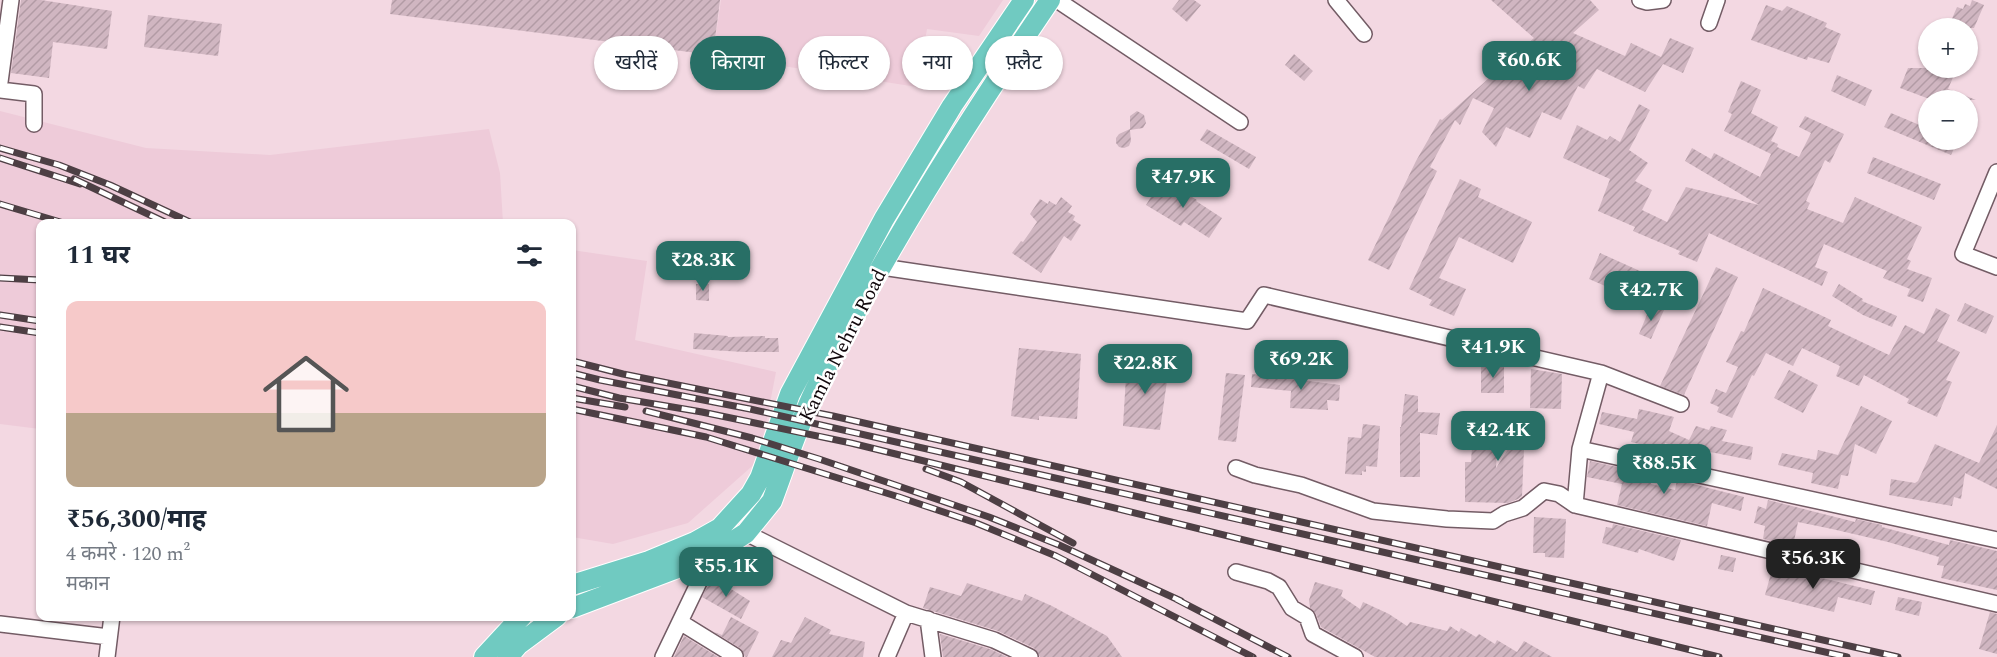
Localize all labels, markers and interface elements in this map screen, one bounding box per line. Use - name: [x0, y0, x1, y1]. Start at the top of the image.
- map controls: [1918, 18, 1978, 150]
- button: +: [1918, 18, 1978, 78]
- chip: खरीदें: [594, 36, 678, 90]
- chip: किराया: [690, 36, 786, 90]
- chip: फ़िल्टर: [798, 36, 890, 90]
- chip: नया: [902, 36, 973, 90]
- chip: फ़्लैट: [985, 36, 1063, 90]
- pin: ₹60.6K: [1480, 41, 1578, 92]
- text: ₹60.6K: [1496, 45, 1562, 75]
- button: −: [1918, 90, 1978, 150]
- pin: ₹47.9K: [1134, 158, 1232, 209]
- text: ₹47.9K: [1150, 162, 1216, 192]
- text: 11 घर: [66, 235, 130, 275]
- icon: filters: [513, 239, 546, 272]
- pin: ₹28.3K: [654, 241, 752, 292]
- text: ₹28.3K: [670, 245, 736, 275]
- street label: Kamla Nehru Road: [791, 264, 894, 427]
- pin: ₹42.7K: [1602, 271, 1700, 322]
- text: ₹42.7K: [1618, 275, 1684, 305]
- pin: ₹41.9K: [1444, 328, 1542, 379]
- text: ₹41.9K: [1460, 332, 1526, 362]
- icon: home: [252, 340, 360, 448]
- pin: ₹69.2K: [1252, 340, 1350, 391]
- pin: ₹22.8K: [1096, 344, 1194, 395]
- text: ₹69.2K: [1268, 344, 1334, 374]
- text: ₹22.8K: [1112, 348, 1178, 378]
- pin: ₹42.4K: [1449, 411, 1547, 462]
- text: ₹42.4K: [1465, 415, 1531, 445]
- pin: ₹88.5K: [1615, 444, 1713, 495]
- text: ₹88.5K: [1631, 448, 1697, 478]
- text: ₹56,300/माह: [66, 499, 206, 539]
- text: 4 कमरे · 120 m²: [66, 539, 190, 569]
- pin: ₹56.3K: [1764, 539, 1862, 590]
- text: ₹56.3K: [1780, 543, 1846, 573]
- pin: ₹55.1K: [677, 547, 775, 598]
- text: ₹55.1K: [693, 551, 759, 581]
- text: मकान: [66, 569, 110, 599]

